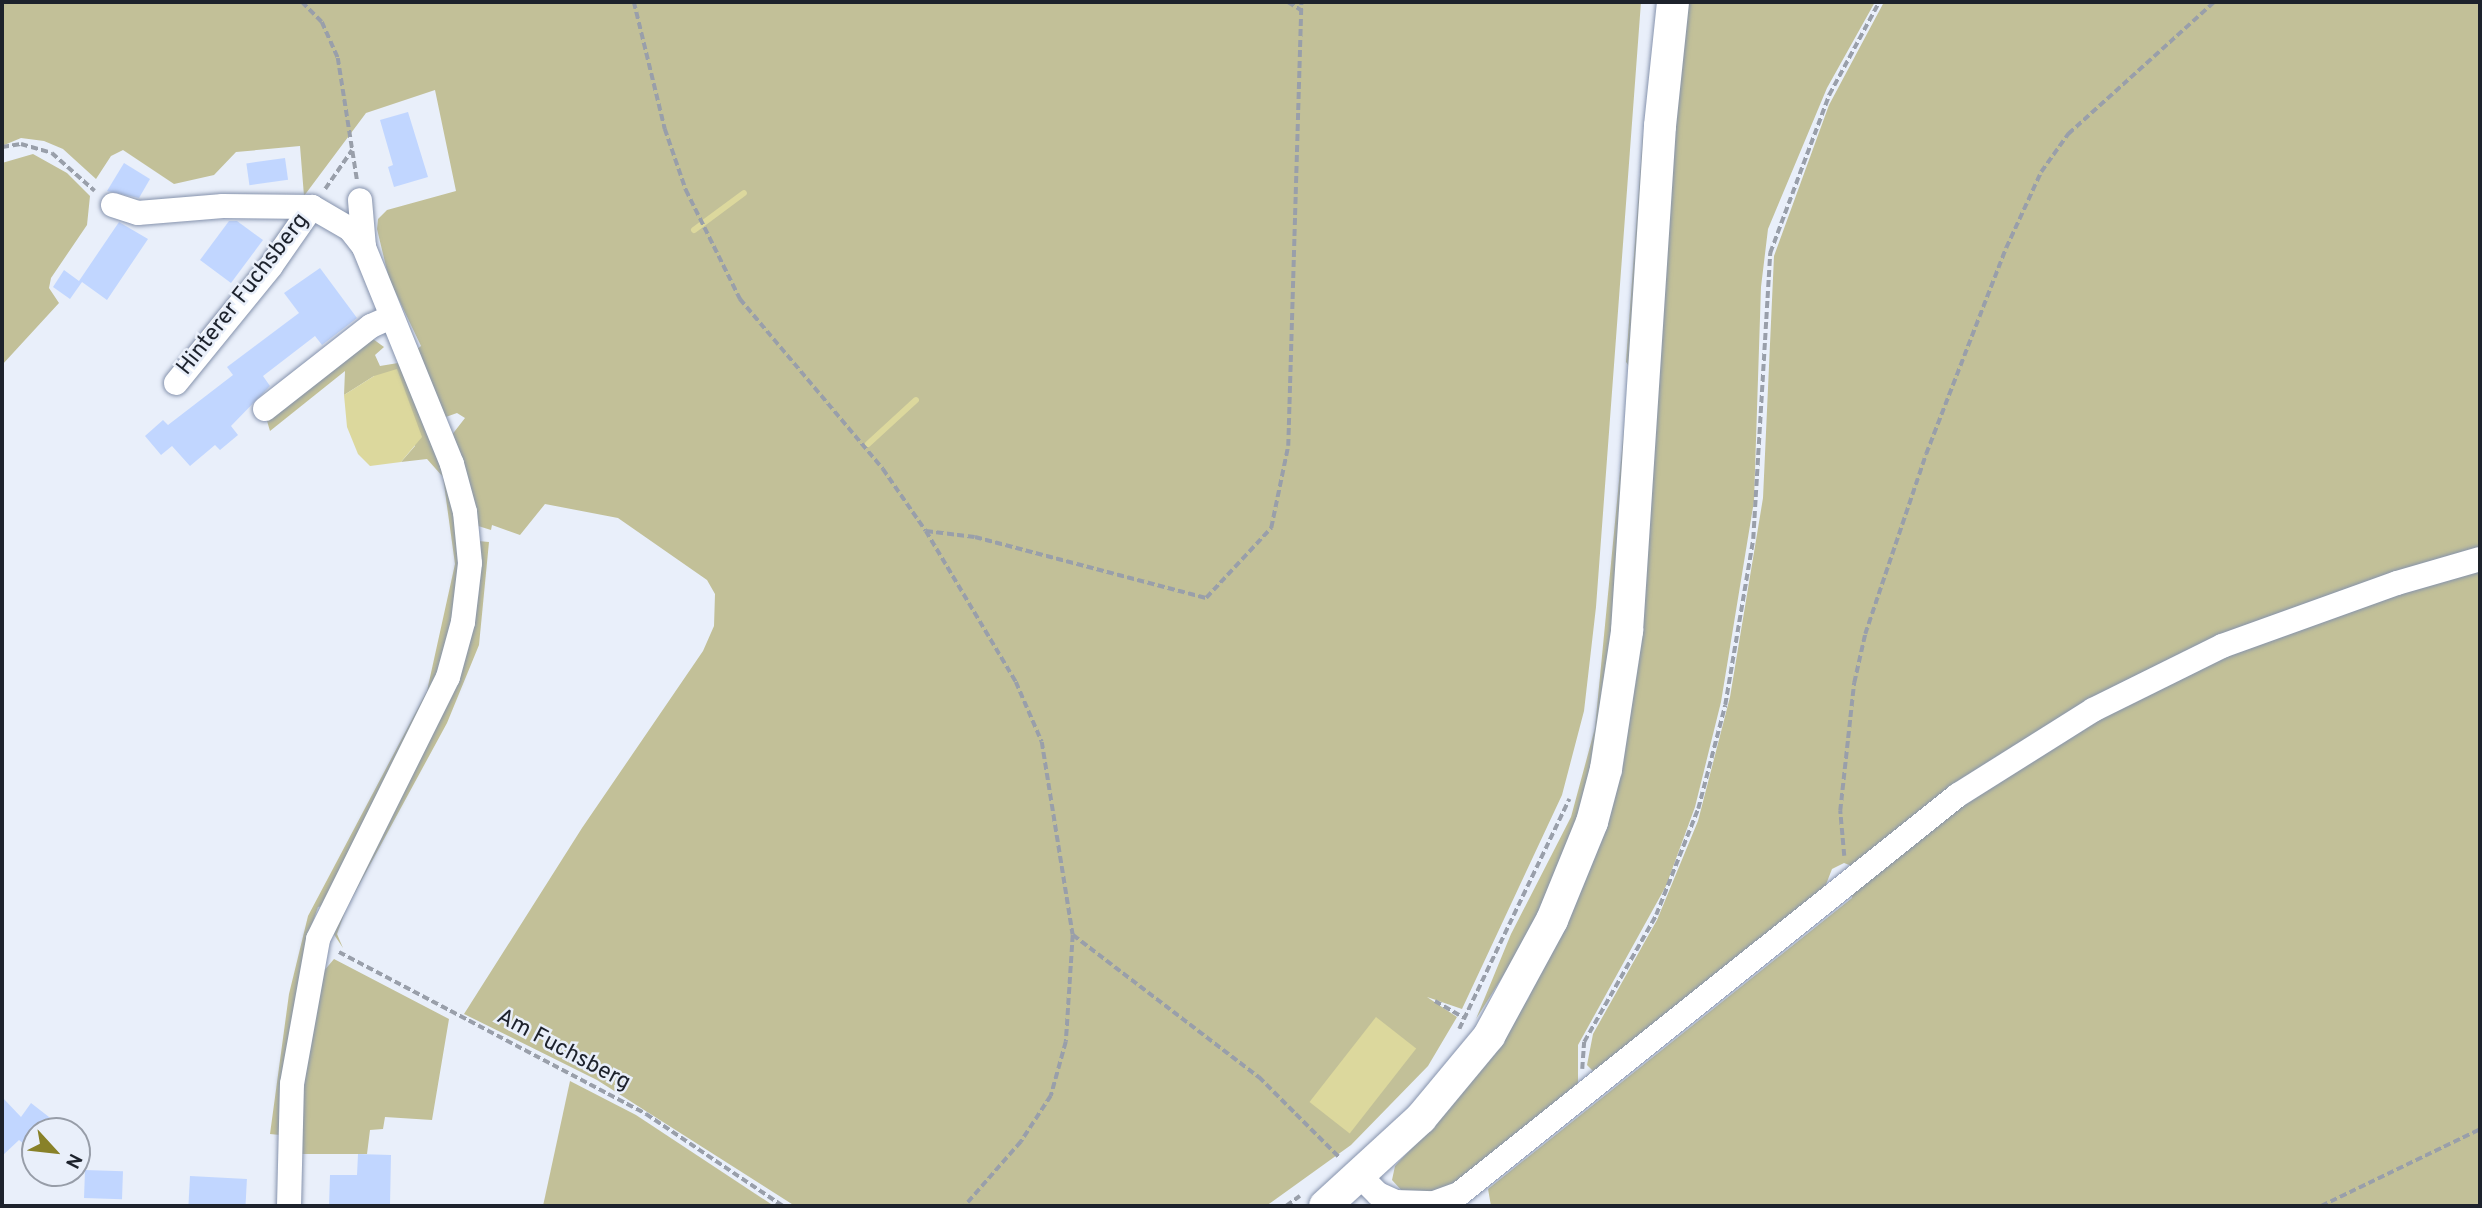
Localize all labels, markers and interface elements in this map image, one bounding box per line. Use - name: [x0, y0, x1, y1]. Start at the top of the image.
- street label: Hinterer Fuchsberg: [172, 208, 316, 382]
- street label: Am Fuchsberg: [491, 1004, 635, 1098]
- north arrow: [21, 1117, 91, 1187]
- text: N: [59, 1149, 87, 1172]

